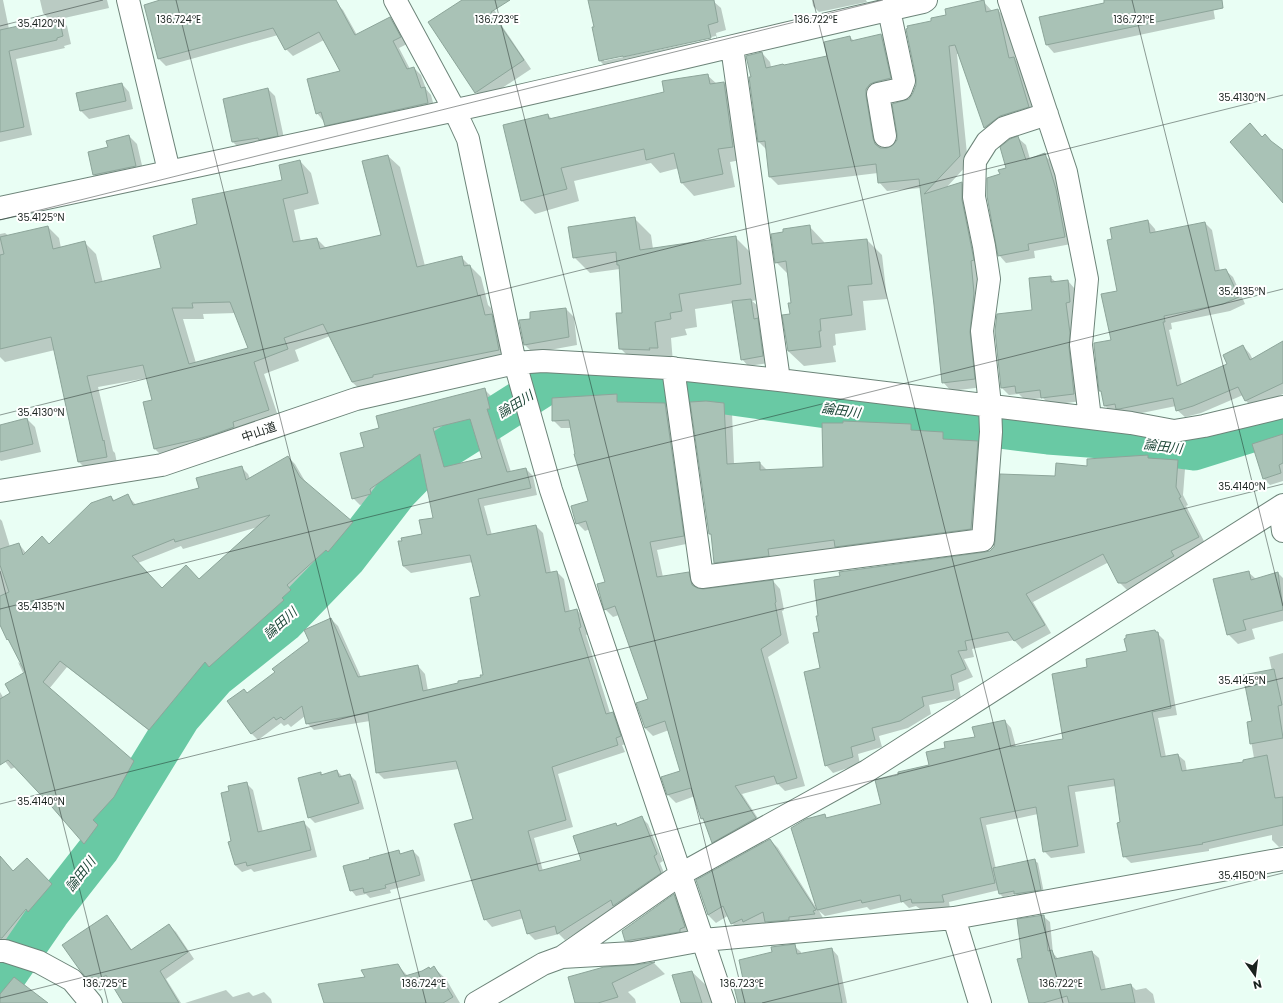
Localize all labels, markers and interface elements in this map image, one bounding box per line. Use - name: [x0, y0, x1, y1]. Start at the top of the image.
- text: 136.724°E: [157, 12, 201, 27]
- text: 136.723°E: [475, 12, 519, 27]
- text: 136.722°E: [794, 12, 838, 27]
- text: 136.721°E: [1113, 12, 1155, 27]
- text: 35.4120°N: [18, 16, 64, 31]
- text: 35.4130°N: [1218, 90, 1266, 105]
- text: 35.4125°N: [18, 210, 64, 225]
- text: 35.4135°N: [1218, 284, 1266, 299]
- water label: 論田川: [494, 385, 539, 423]
- water label: 論田川: [820, 398, 864, 423]
- text: 35.4130°N: [17, 405, 65, 420]
- street label: 中山道: [239, 418, 279, 445]
- water label: 論田川: [1142, 435, 1185, 459]
- text: 35.4140°N: [1218, 479, 1266, 494]
- text: 35.4135°N: [17, 599, 65, 614]
- water label: 論田川: [259, 602, 303, 643]
- text: 35.4145°N: [1218, 673, 1266, 688]
- text: 35.4140°N: [17, 794, 65, 809]
- water label: 論田川: [61, 852, 101, 896]
- text: 35.4150°N: [1218, 868, 1266, 883]
- north arrow: [1235, 955, 1275, 995]
- text: 136.725°E: [83, 976, 127, 991]
- text: 136.724°E: [402, 976, 446, 991]
- text: 136.723°E: [720, 976, 764, 991]
- text: 136.722°E: [1039, 976, 1083, 991]
- text: N: [1251, 976, 1263, 993]

